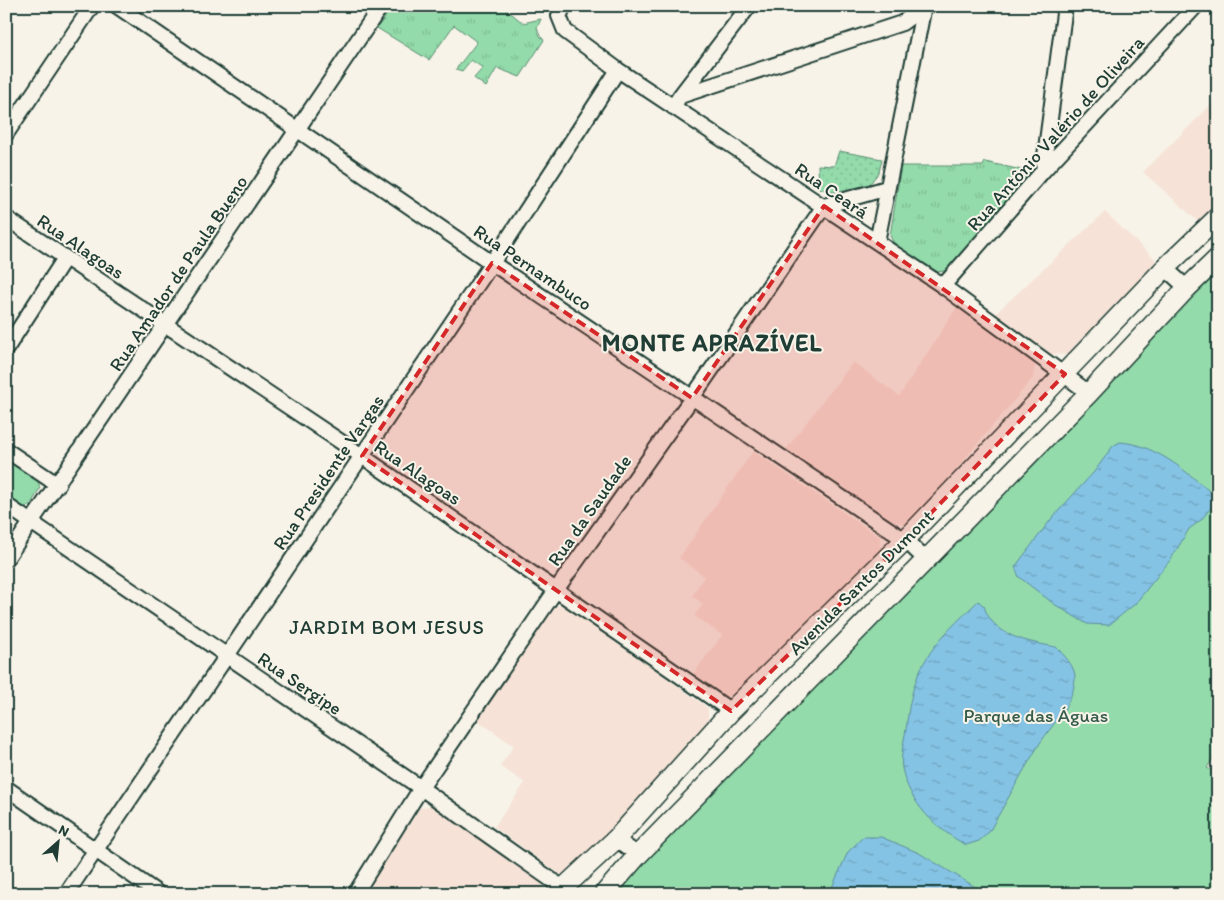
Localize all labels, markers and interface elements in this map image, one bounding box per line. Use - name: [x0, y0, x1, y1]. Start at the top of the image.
- street label: Rua Antônio Valério de Oliveira: [962, 31, 1149, 235]
- street label: Rua Ceará: [790, 157, 873, 224]
- street label: Rua Amador de Paula Bueno: [104, 171, 253, 376]
- street label: Rua Alagoas: [33, 209, 129, 284]
- street label: Rua Pernambuco: [469, 219, 596, 315]
- district label: MONTE APRAZÍVEL: [602, 328, 822, 357]
- street label: Rua Presidente Vargas: [268, 390, 389, 554]
- street label: Rua Alagoas: [370, 435, 466, 510]
- street label: Rua da Saudade: [543, 450, 636, 570]
- street label: Avenida Santos Dumont: [784, 505, 939, 660]
- district label: JARDIM BOM JESUS: [289, 615, 485, 639]
- street label: Rua Sergipe: [253, 647, 346, 720]
- park label: Parque das Águas: [964, 704, 1108, 727]
- north arrow: [32, 818, 82, 868]
- text: N: [56, 821, 72, 841]

